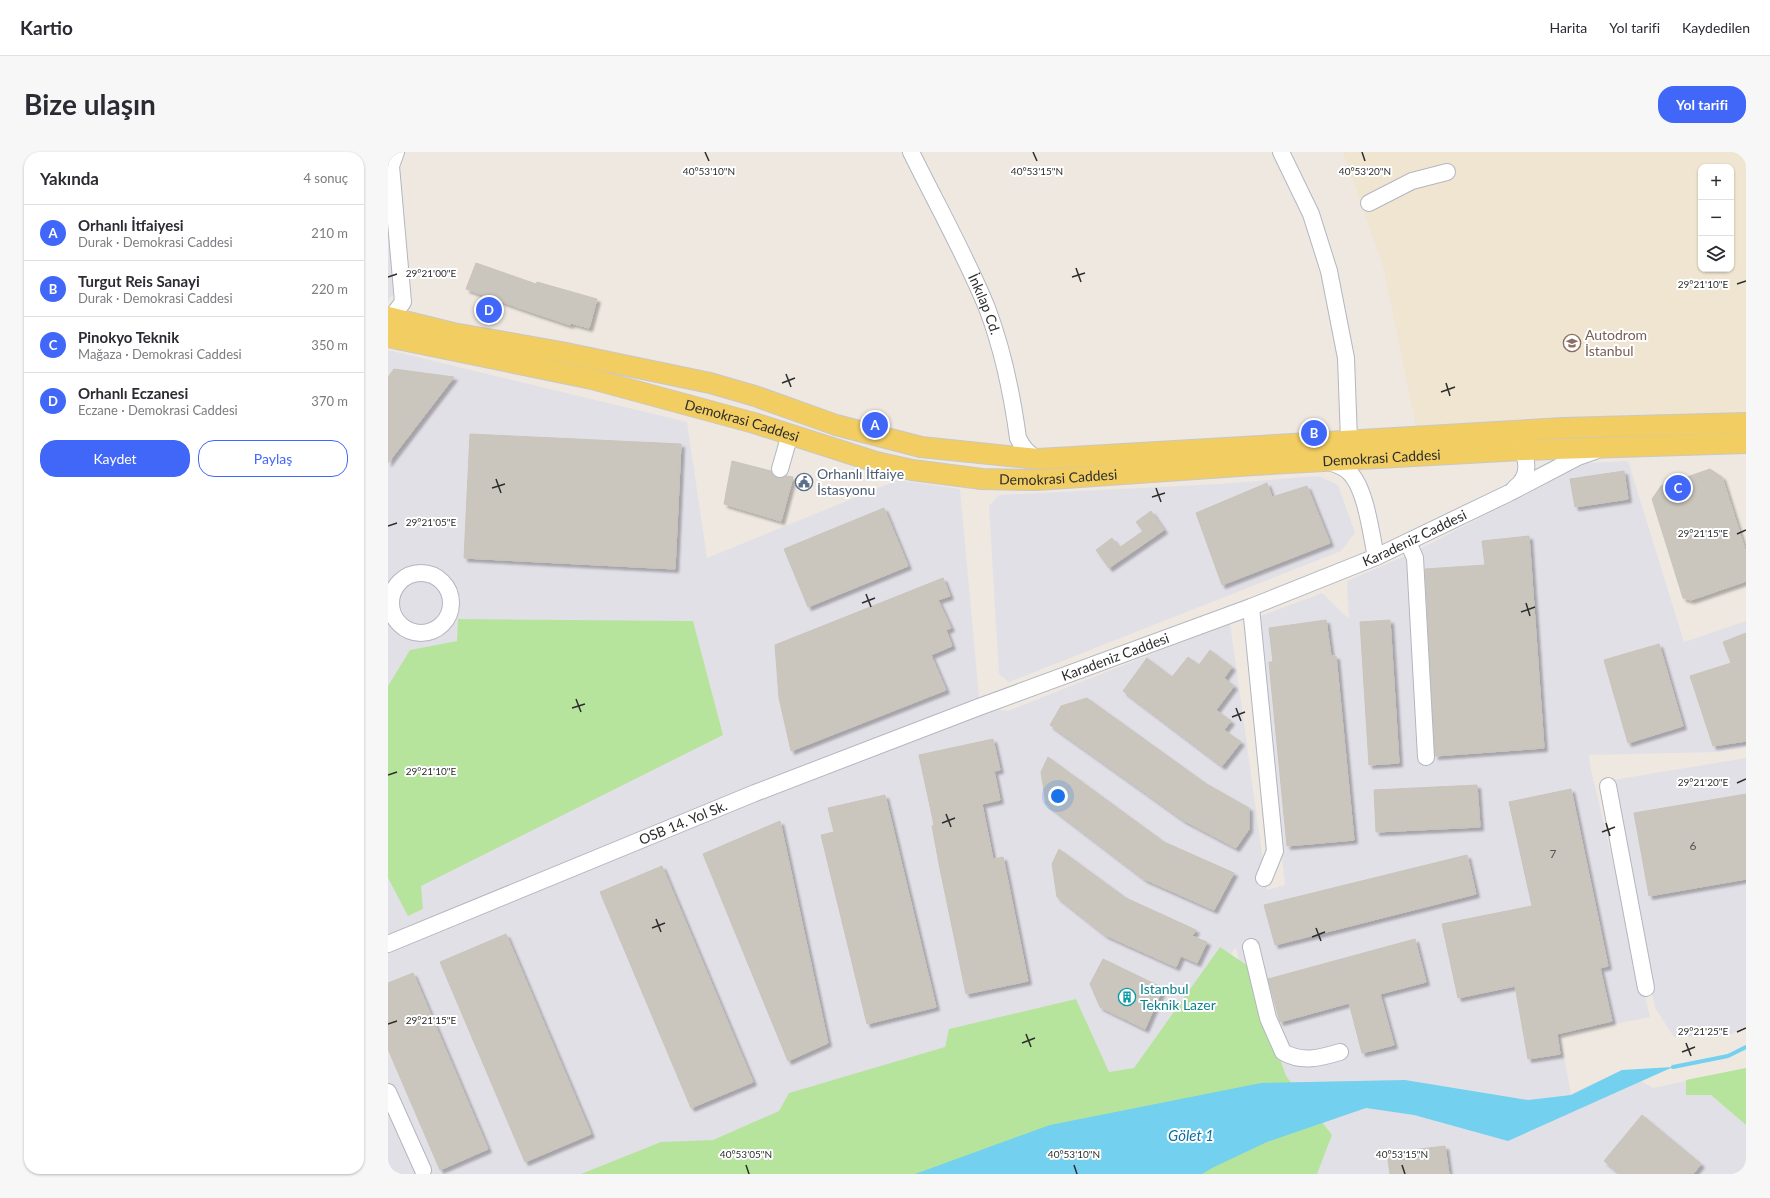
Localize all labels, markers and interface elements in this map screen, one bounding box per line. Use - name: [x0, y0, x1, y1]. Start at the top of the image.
- text: Kartio: [20, 16, 73, 39]
- text: Harita: [1549, 19, 1587, 36]
- text: Yol tarifi: [1609, 19, 1660, 36]
- text: Kaydedilen: [1682, 19, 1750, 36]
- button: Yol tarifi: [1658, 86, 1746, 123]
- text: Bize ulaşın: [24, 87, 156, 121]
- map controls: [1698, 164, 1734, 272]
- button: +: [1698, 164, 1734, 200]
- text: 40°53'10"N: [683, 165, 735, 177]
- text: 40°53'15"N: [1011, 165, 1063, 177]
- text: 40°53'20"N: [1339, 165, 1391, 177]
- text: Yakında: [40, 168, 99, 189]
- text: 4 sonuç: [303, 170, 348, 186]
- button: −: [1698, 200, 1734, 236]
- text: Orhanlı İtfaiyesi: [78, 216, 184, 234]
- text: A: [48, 225, 58, 241]
- text: 210 m: [311, 225, 348, 241]
- text: Durak · Demokrasi Caddesi: [78, 234, 233, 250]
- button: layers: [1698, 236, 1734, 272]
- text: 29°21'00"E: [406, 267, 456, 279]
- street label: İnkılap Cd.: [965, 271, 1005, 336]
- text: Turgut Reis Sanayi: [78, 272, 200, 290]
- text: 29°21'10"E: [1678, 278, 1728, 290]
- text: B: [49, 281, 57, 297]
- text: 220 m: [311, 281, 348, 297]
- text: Durak · Demokrasi Caddesi: [78, 290, 233, 306]
- pin: D: [476, 295, 502, 325]
- place label: Autodrom İstanbul: [1585, 326, 1647, 359]
- text: Pinokyo Teknik: [78, 328, 179, 346]
- school or university icon: Autodrom İstanbul: [1562, 333, 1582, 353]
- text: C: [49, 337, 57, 353]
- text: 350 m: [311, 337, 348, 353]
- text: Mağaza · Demokrasi Caddesi: [78, 346, 242, 362]
- text: Orhanlı Eczanesi: [78, 384, 188, 402]
- text: D: [48, 393, 58, 409]
- text: 370 m: [311, 393, 348, 409]
- street label: Demokrasi Caddesi: [683, 396, 802, 445]
- text: Eczane · Demokrasi Caddesi: [78, 402, 238, 418]
- pin: A: [862, 410, 888, 440]
- pin: B: [1301, 418, 1327, 448]
- button: Kaydet: [40, 440, 190, 477]
- button: Paylaş: [198, 440, 348, 477]
- street label: Demokrasi Caddesi: [1322, 446, 1441, 469]
- place label: Orhanlı İtfaiye İstasyonu: [817, 465, 904, 498]
- street label: Demokrasi Caddesi: [999, 465, 1118, 488]
- public building icon: Orhanlı İtfaiye İstasyonu: [794, 472, 814, 492]
- pin: C: [1665, 473, 1691, 503]
- street label: Karadeniz Caddesi: [1360, 506, 1469, 570]
- text: 29°21'05"E: [406, 516, 456, 528]
- text: 29°21'15"E: [1678, 527, 1728, 539]
- street label: Karadeniz Caddesi: [1059, 629, 1171, 684]
- text: 29°21'10"E: [406, 765, 456, 777]
- text: 29°21'20"E: [1678, 776, 1728, 788]
- your location: [1048, 786, 1068, 806]
- street label: OSB 14. Yol Sk.: [636, 796, 730, 848]
- house number: 6: [1690, 838, 1697, 853]
- house number: 7: [1550, 846, 1557, 861]
- place label: Istanbul Teknik Lazer: [1140, 980, 1216, 1013]
- building icon: Istanbul Teknik Lazer: [1117, 987, 1137, 1007]
- text: 29°21'15"E: [406, 1014, 456, 1026]
- text: 29°21'25"E: [1678, 1025, 1728, 1037]
- water label: Gölet 1: [1168, 1126, 1214, 1144]
- text: 40°53'05"N: [720, 1148, 772, 1160]
- text: 40°53'10"N: [1048, 1148, 1100, 1160]
- text: 40°53'15"N: [1376, 1148, 1428, 1160]

